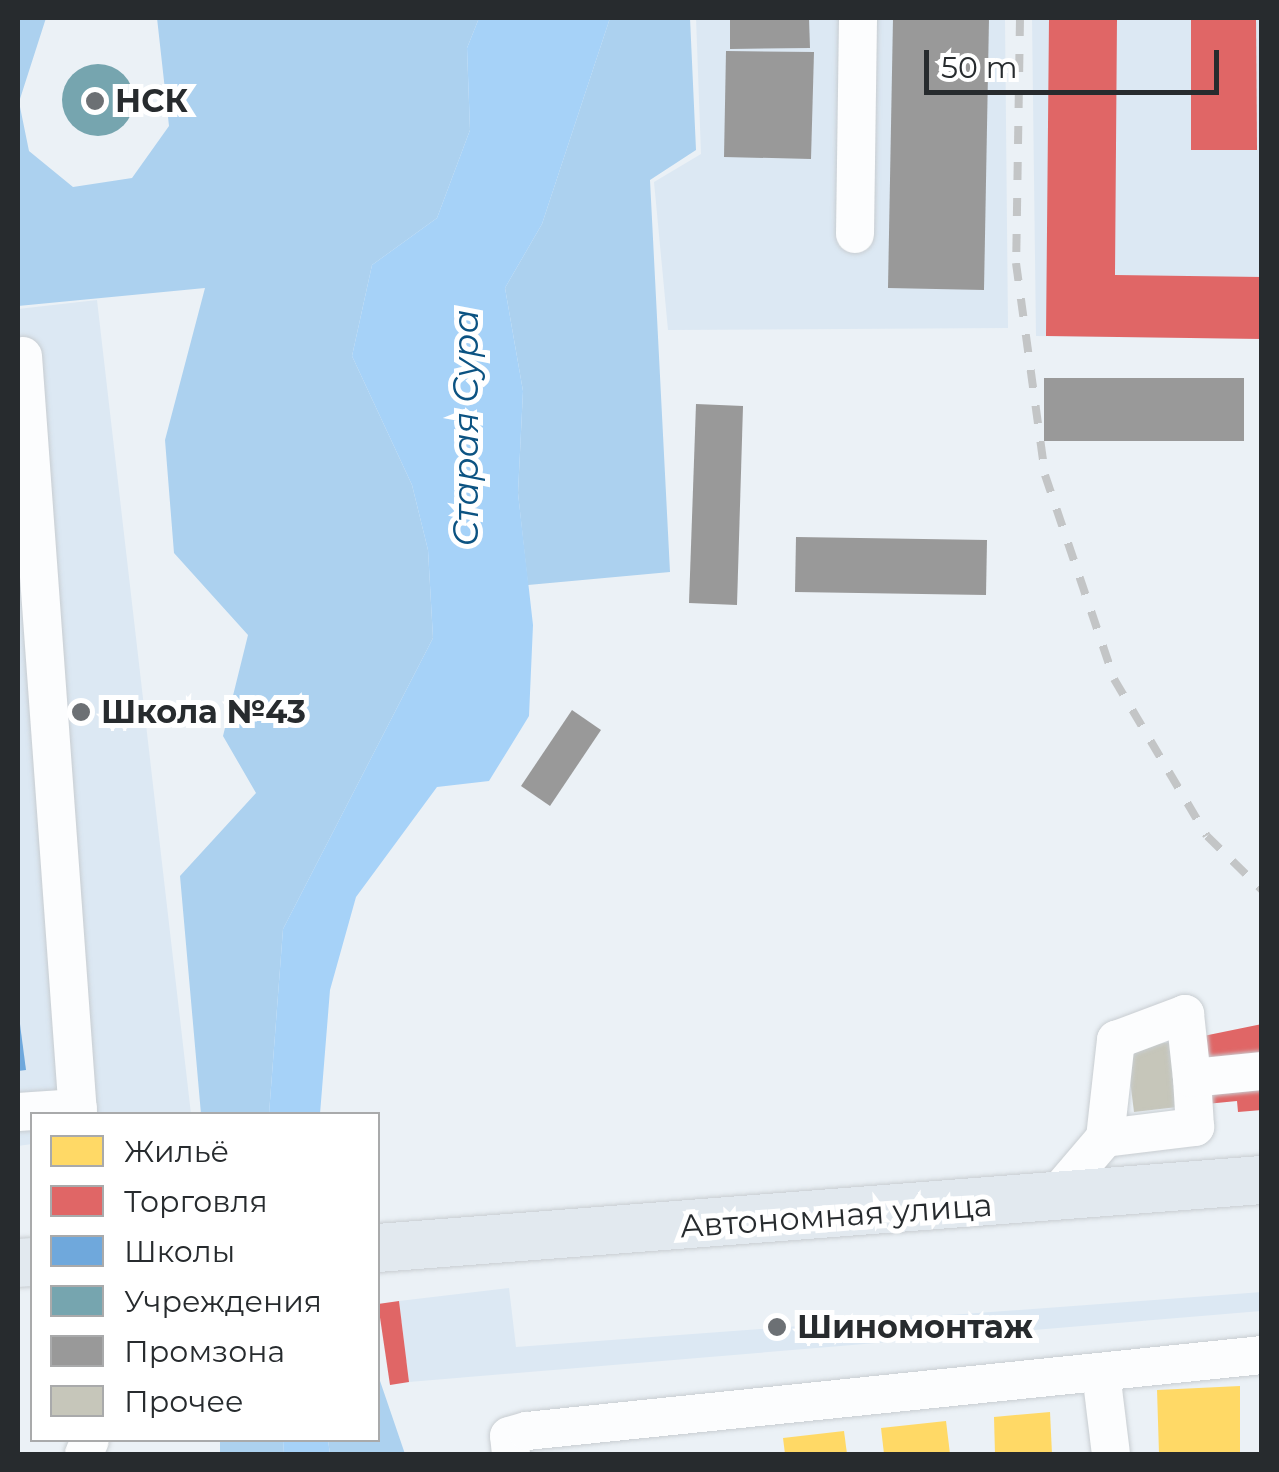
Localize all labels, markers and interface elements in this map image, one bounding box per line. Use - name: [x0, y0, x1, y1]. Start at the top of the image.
- scale bar: [929, 30, 1224, 92]
- text: 50 m: [941, 49, 1018, 86]
- place label: НСК: [115, 82, 188, 120]
- marker: НСК: [84, 90, 106, 112]
- water label: Старая Сура: [445, 309, 487, 547]
- place label: Школа №43: [101, 693, 306, 731]
- marker: Школа №43: [70, 701, 92, 723]
- legend: [30, 1112, 380, 1442]
- text: Жильё: [124, 1133, 229, 1170]
- text: Торговля: [124, 1183, 268, 1220]
- street label: Автономная улица: [678, 1186, 994, 1246]
- text: Школы: [124, 1233, 235, 1270]
- text: Учреждения: [124, 1283, 322, 1320]
- place label: Шиномонтаж: [797, 1308, 1033, 1346]
- marker: Шиномонтаж: [766, 1316, 788, 1338]
- text: Промзона: [124, 1333, 285, 1370]
- text: Прочее: [124, 1383, 243, 1420]

